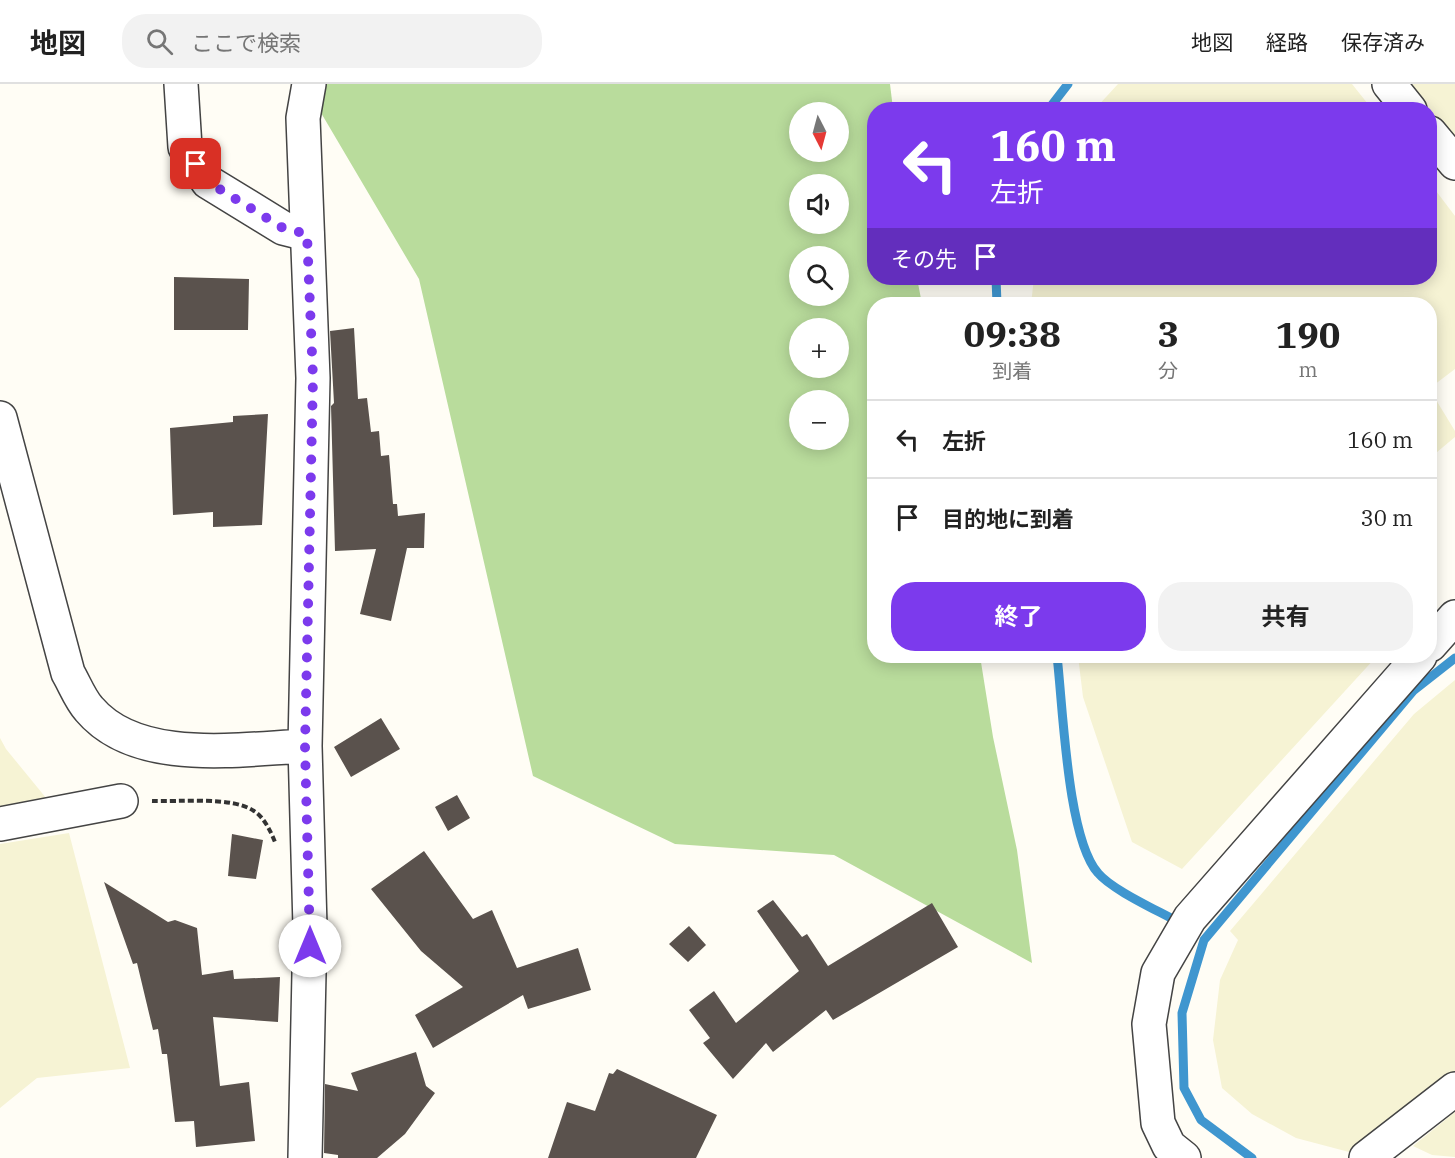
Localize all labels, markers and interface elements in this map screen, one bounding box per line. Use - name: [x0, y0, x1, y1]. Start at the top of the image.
- search box: [122, 14, 542, 68]
- text: 地図: [30, 24, 86, 61]
- icon: search: [143, 25, 176, 58]
- text: ここで検索: [191, 28, 301, 57]
- text: 地図: [1191, 28, 1233, 56]
- text: 経路: [1266, 28, 1308, 56]
- text: 保存済み: [1341, 28, 1425, 56]
- north arrow: [789, 102, 849, 162]
- map controls: [789, 102, 849, 450]
- text: 160 m: [990, 118, 1116, 173]
- icon: left: [891, 126, 969, 204]
- pin: [170, 138, 221, 189]
- icon: arrive: [179, 147, 212, 180]
- button: sound: [789, 174, 849, 234]
- text: 左折: [990, 174, 1044, 209]
- icon: arrive: [969, 240, 1002, 273]
- text: その先: [891, 244, 957, 273]
- button: search: [789, 246, 849, 306]
- text: 09:38: [964, 310, 1061, 357]
- text: 3: [1157, 310, 1179, 357]
- text: 190: [1276, 311, 1340, 358]
- button: +: [789, 318, 849, 378]
- text: m: [1298, 356, 1318, 383]
- text: 到着: [992, 357, 1032, 384]
- text: 分: [1158, 357, 1178, 384]
- button: −: [789, 390, 849, 450]
- icon: left: [891, 423, 924, 456]
- text: 160 m: [1347, 425, 1413, 454]
- text: 左折: [942, 426, 986, 455]
- icon: arrive: [891, 501, 924, 534]
- text: 30 m: [1361, 503, 1413, 532]
- text: 目的地に到着: [942, 504, 1074, 533]
- button: 終了: [891, 582, 1146, 651]
- button: 共有: [1158, 582, 1413, 651]
- position arrow: [278, 914, 342, 978]

